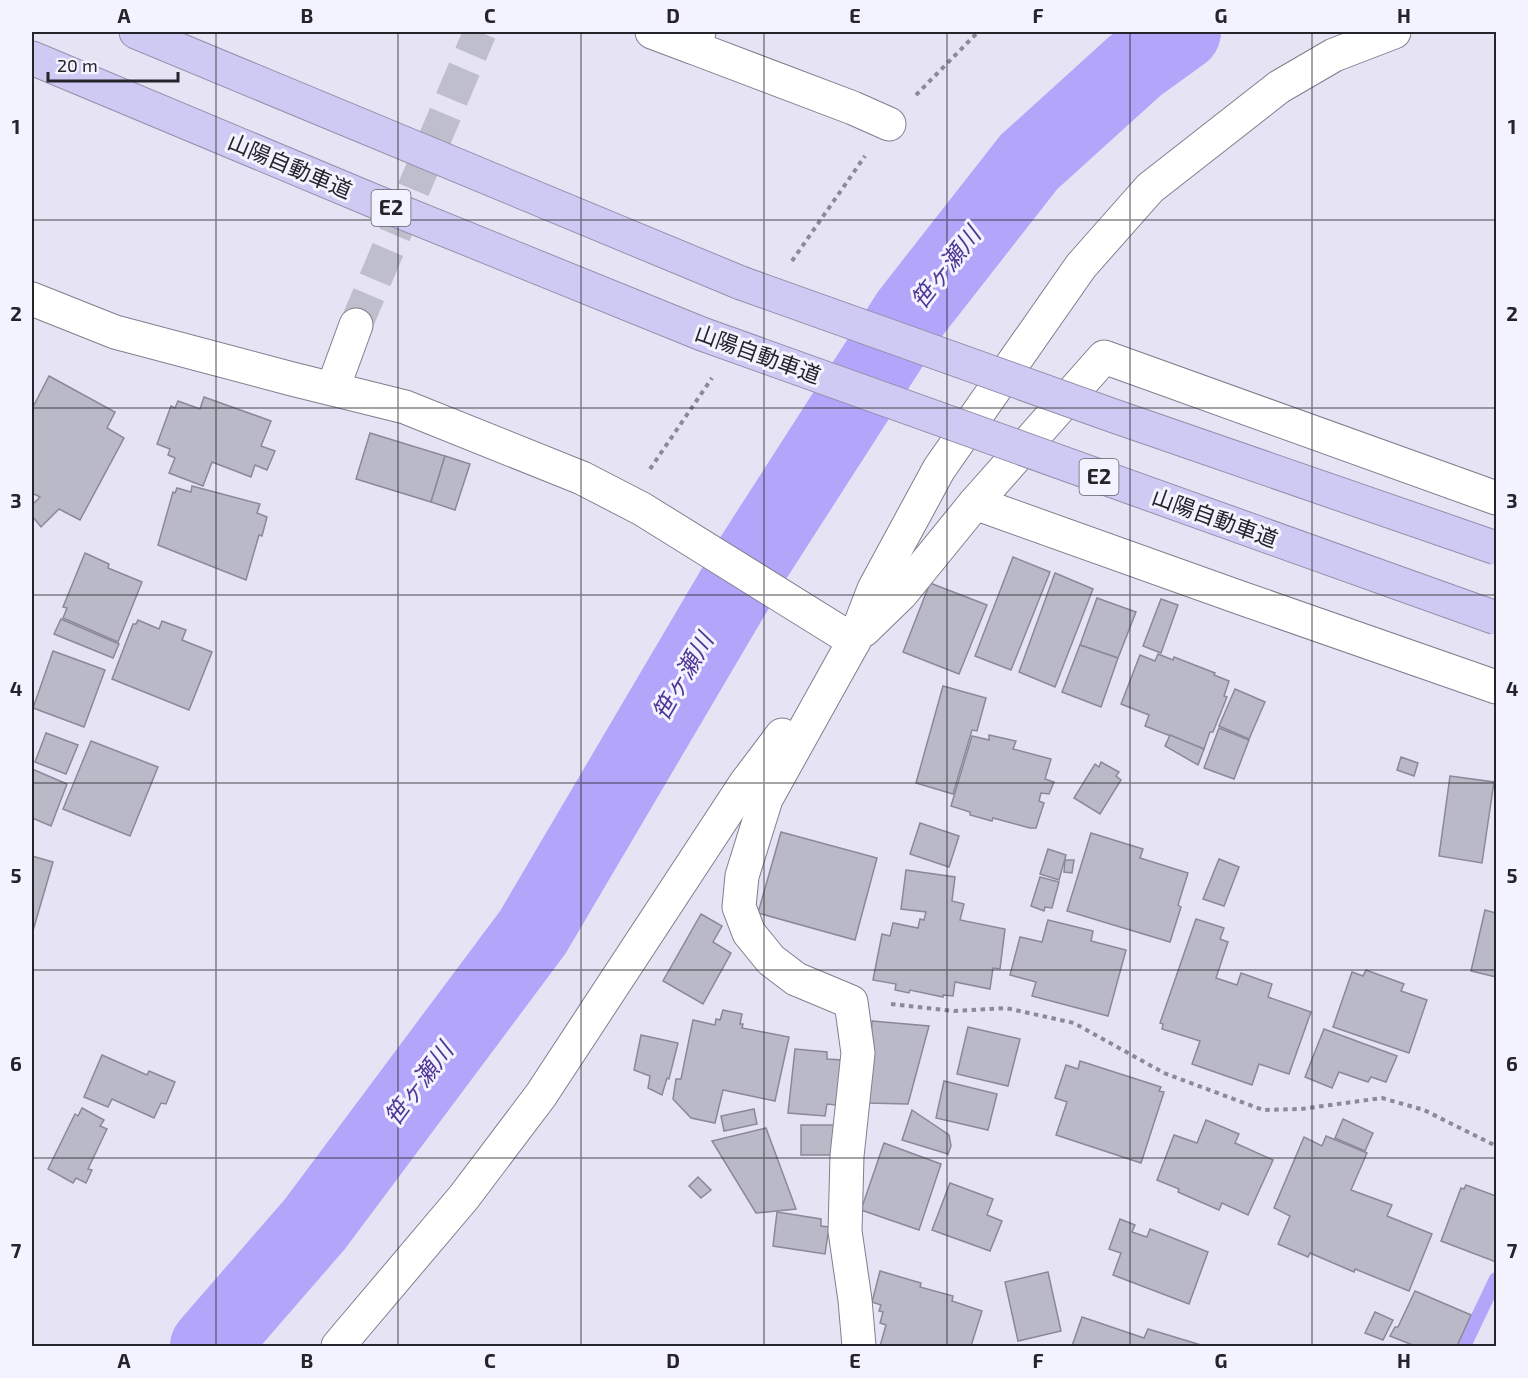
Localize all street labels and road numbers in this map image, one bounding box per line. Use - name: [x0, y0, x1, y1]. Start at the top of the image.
- street label: 山陽自動車道: [225, 127, 356, 203]
- road number: E2: [372, 190, 410, 226]
- street label: 山陽自動車道: [692, 318, 825, 388]
- road number: E2: [1080, 459, 1118, 495]
- street label: 山陽自動車道: [1149, 482, 1282, 552]

